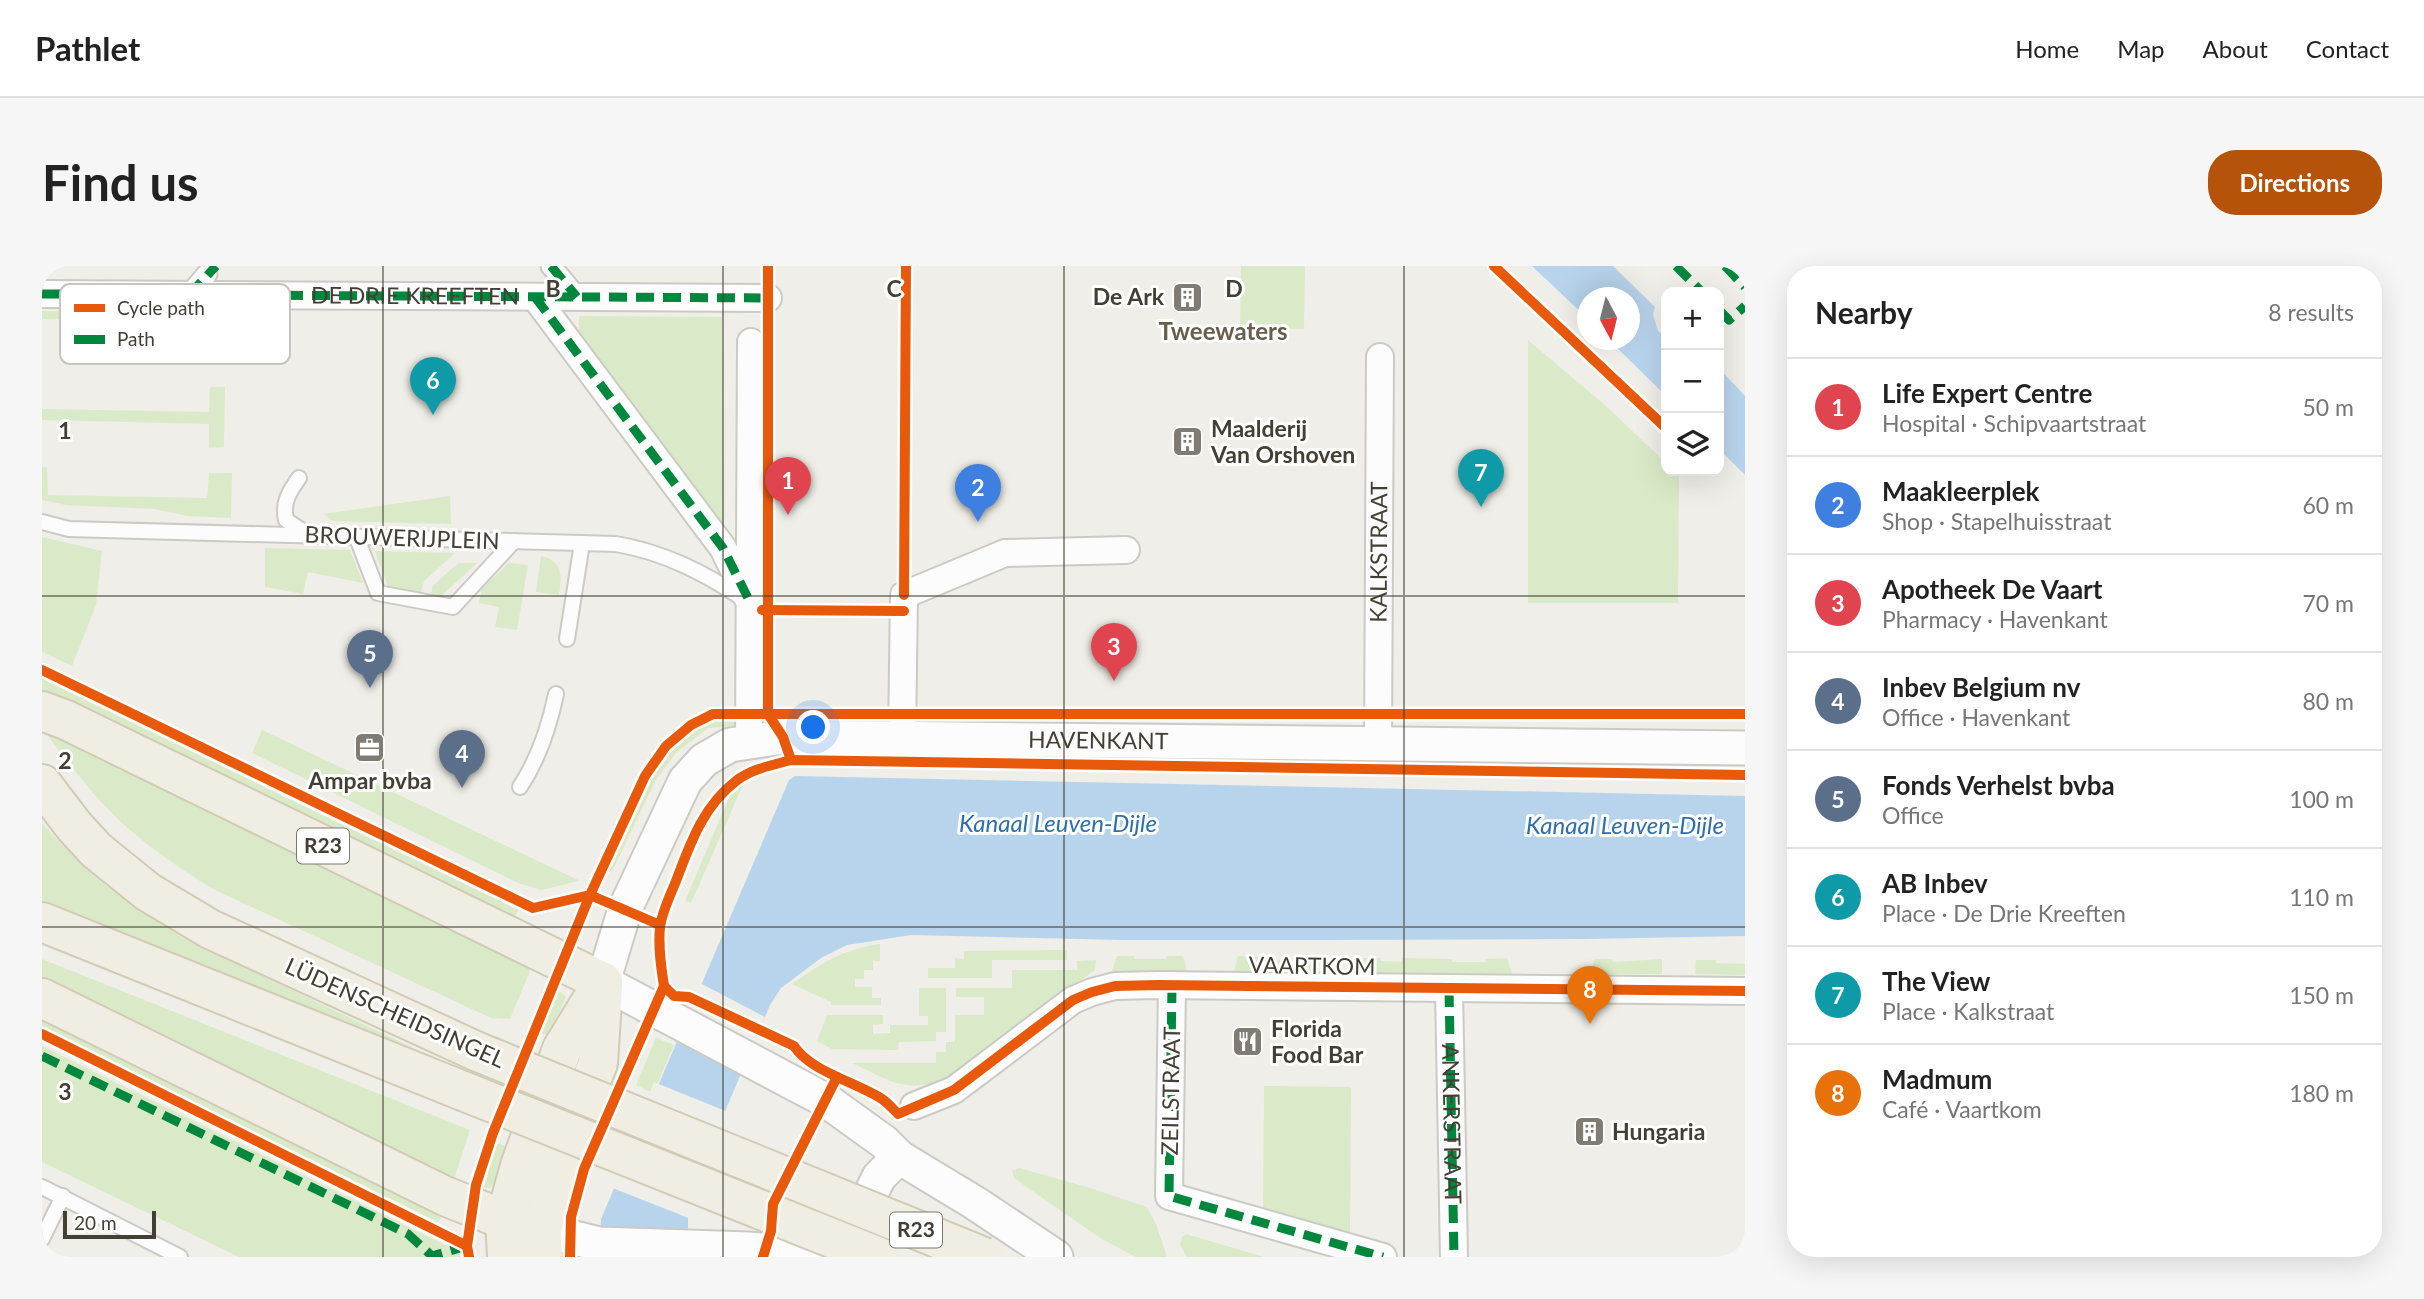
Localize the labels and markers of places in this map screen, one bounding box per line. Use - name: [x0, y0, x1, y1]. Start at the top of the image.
- building icon: De Ark: [1170, 280, 1204, 314]
- place label: De Ark: [1093, 282, 1165, 310]
- pin: 6: [410, 357, 456, 415]
- place label: Maalderij Van Orshoven: [1210, 414, 1355, 468]
- building icon: Maalderij Van Orshoven: [1171, 425, 1205, 459]
- pin: 7: [1458, 449, 1504, 507]
- pin: 1: [765, 457, 811, 515]
- pin: 2: [955, 464, 1001, 522]
- pin: 3: [1091, 623, 1137, 681]
- pin: 5: [347, 630, 393, 688]
- office icon: Ampar bvba: [353, 730, 387, 764]
- pin: 4: [439, 730, 485, 788]
- place label: Ampar bvba: [307, 766, 432, 794]
- pin: 8: [1567, 966, 1613, 1024]
- place label: Florida Food Bar: [1271, 1014, 1364, 1068]
- restaurant icon: Florida Food Bar: [1231, 1025, 1265, 1059]
- building icon: Hungaria: [1572, 1115, 1606, 1149]
- place label: Hungaria: [1612, 1117, 1705, 1145]

